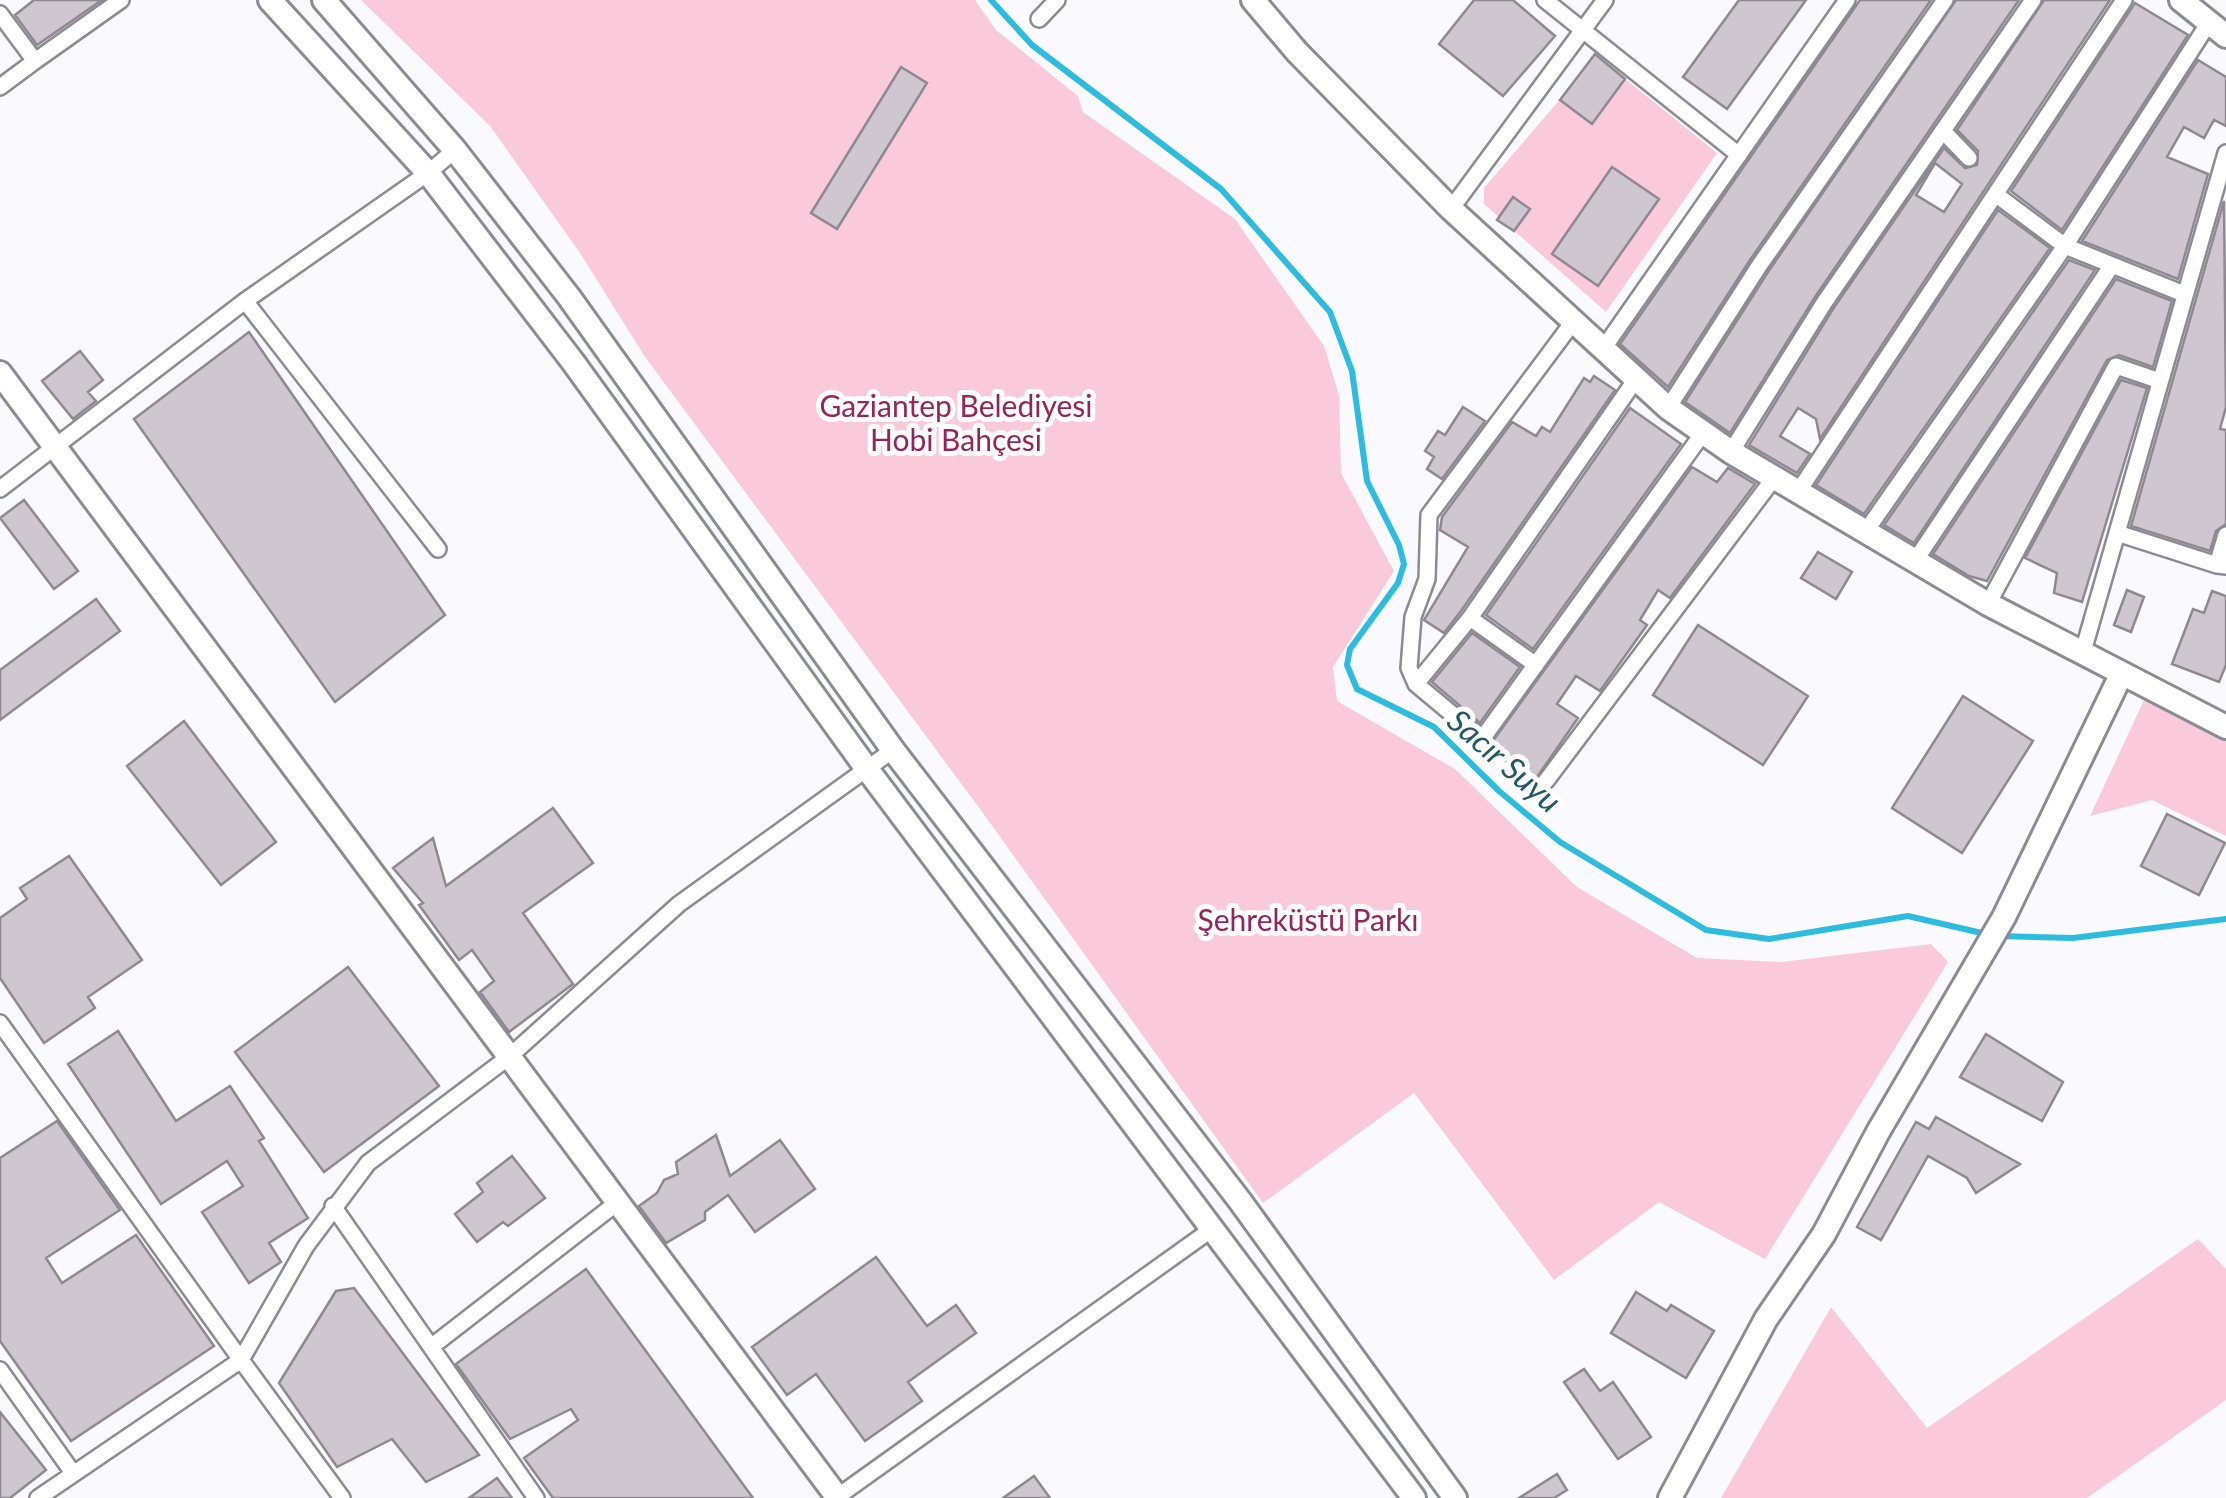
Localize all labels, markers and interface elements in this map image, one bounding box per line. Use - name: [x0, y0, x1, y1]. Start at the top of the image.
- park label: Gaziantep Belediyesi Hobi Bahçesi: [820, 387, 1092, 457]
- water label: Sacır Suyu: [1440, 700, 1570, 820]
- park label: Şehreküstü Parkı: [1198, 901, 1418, 937]

